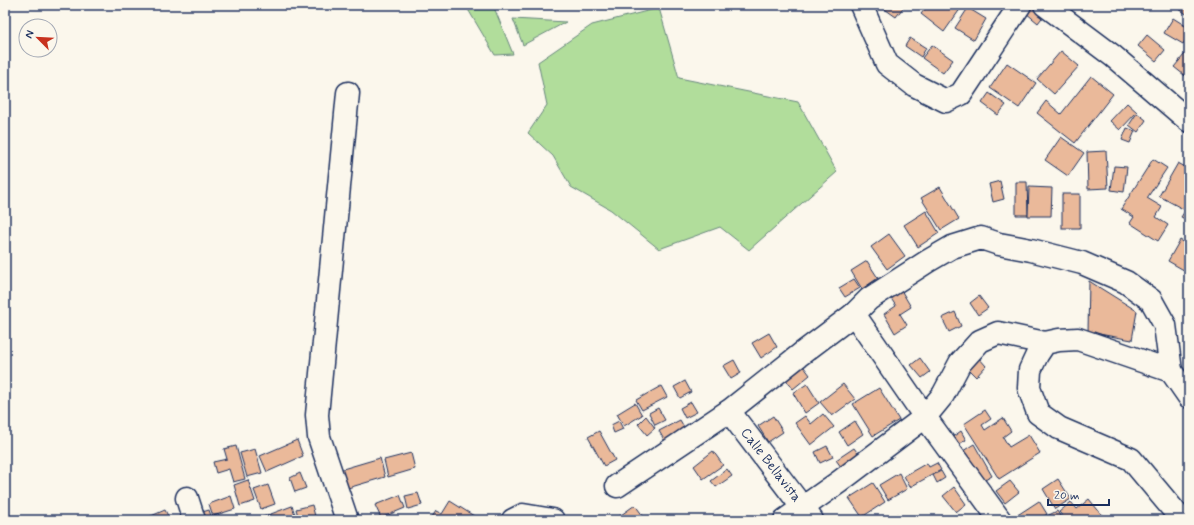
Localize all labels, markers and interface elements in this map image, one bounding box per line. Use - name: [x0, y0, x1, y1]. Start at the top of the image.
- north arrow: [18, 18, 58, 58]
- text: N: [22, 28, 38, 41]
- street label: Calle Bellavista: [736, 424, 806, 506]
- scale bar: [1048, 481, 1109, 507]
- text: 20 m: [1054, 488, 1080, 504]

